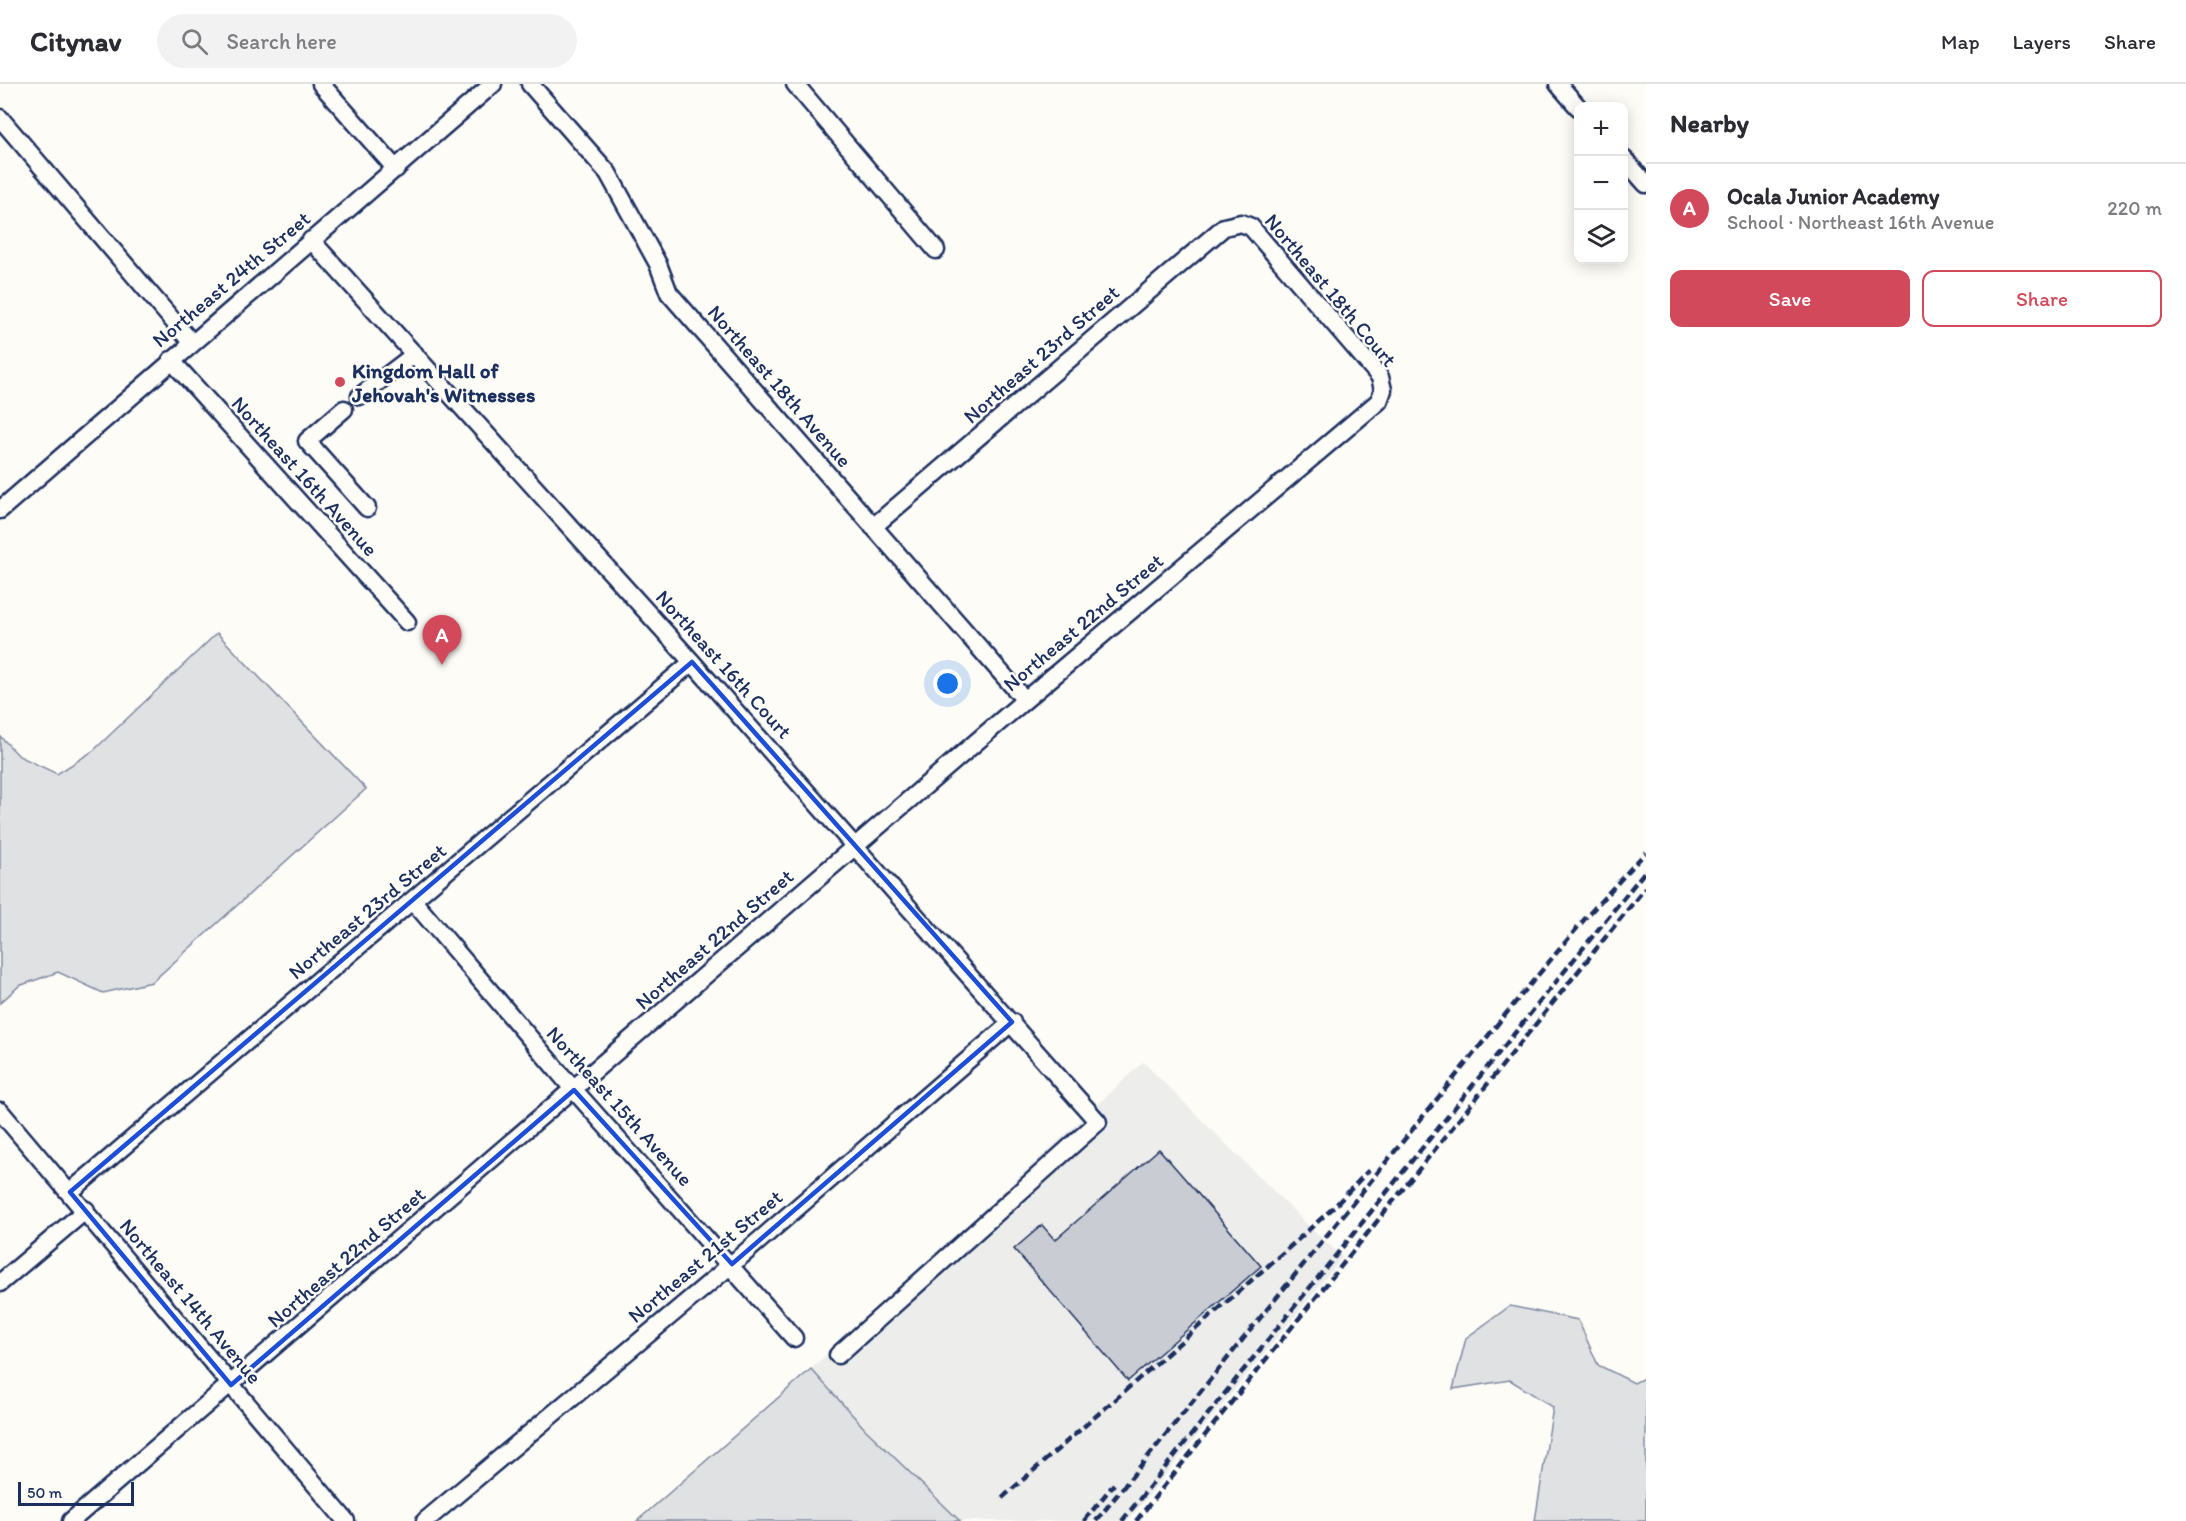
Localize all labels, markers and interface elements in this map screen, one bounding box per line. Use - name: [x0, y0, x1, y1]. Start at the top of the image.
- search box: [157, 14, 577, 68]
- text: Citynav: [30, 24, 121, 58]
- icon: search: [178, 25, 211, 58]
- text: Search here: [226, 28, 337, 55]
- text: Map: [1941, 29, 1980, 54]
- text: Layers: [2013, 29, 2071, 54]
- text: Share: [2104, 29, 2156, 54]
- map controls: [1574, 102, 1628, 264]
- button: +: [1574, 102, 1628, 156]
- text: Nearby: [1670, 107, 1749, 139]
- button: −: [1574, 156, 1628, 210]
- text: Ocala Junior Academy: [1727, 183, 1939, 210]
- text: A: [1683, 196, 1696, 220]
- text: 220 m: [2107, 196, 2162, 220]
- street label: Northeast 24th Street: [147, 206, 315, 352]
- street label: Northeast 18th Court: [1260, 209, 1402, 372]
- button: layers: [1574, 210, 1628, 264]
- text: School · Northeast 16th Avenue: [1727, 210, 1994, 234]
- button: Save: [1670, 270, 1910, 327]
- button: Share: [1922, 270, 2162, 327]
- street label: Northeast 23rd Street: [958, 280, 1124, 428]
- street label: Northeast 18th Avenue: [703, 300, 857, 472]
- place label: Kingdom Hall of Jehovah's Witnesses: [351, 358, 535, 407]
- marker: Kingdom Hall of Jehovah's Witnesses: [333, 375, 347, 389]
- street label: Northeast 16th Avenue: [227, 391, 383, 561]
- street label: Northeast 22nd Street: [998, 548, 1168, 696]
- street label: Northeast 16th Court: [651, 585, 797, 744]
- pin: A: [422, 616, 462, 665]
- your location: [933, 669, 962, 698]
- street label: Northeast 23rd Street: [283, 838, 451, 984]
- street label: Northeast 22nd Street: [630, 863, 798, 1014]
- street label: Northeast 15th Avenue: [542, 1021, 698, 1191]
- street label: Northeast 22nd Street: [262, 1181, 430, 1332]
- street label: Northeast 21st Street: [623, 1184, 787, 1328]
- street label: Northeast 14th Avenue: [115, 1213, 267, 1389]
- scale bar: [18, 1479, 134, 1506]
- text: 50 m: [27, 1483, 62, 1502]

